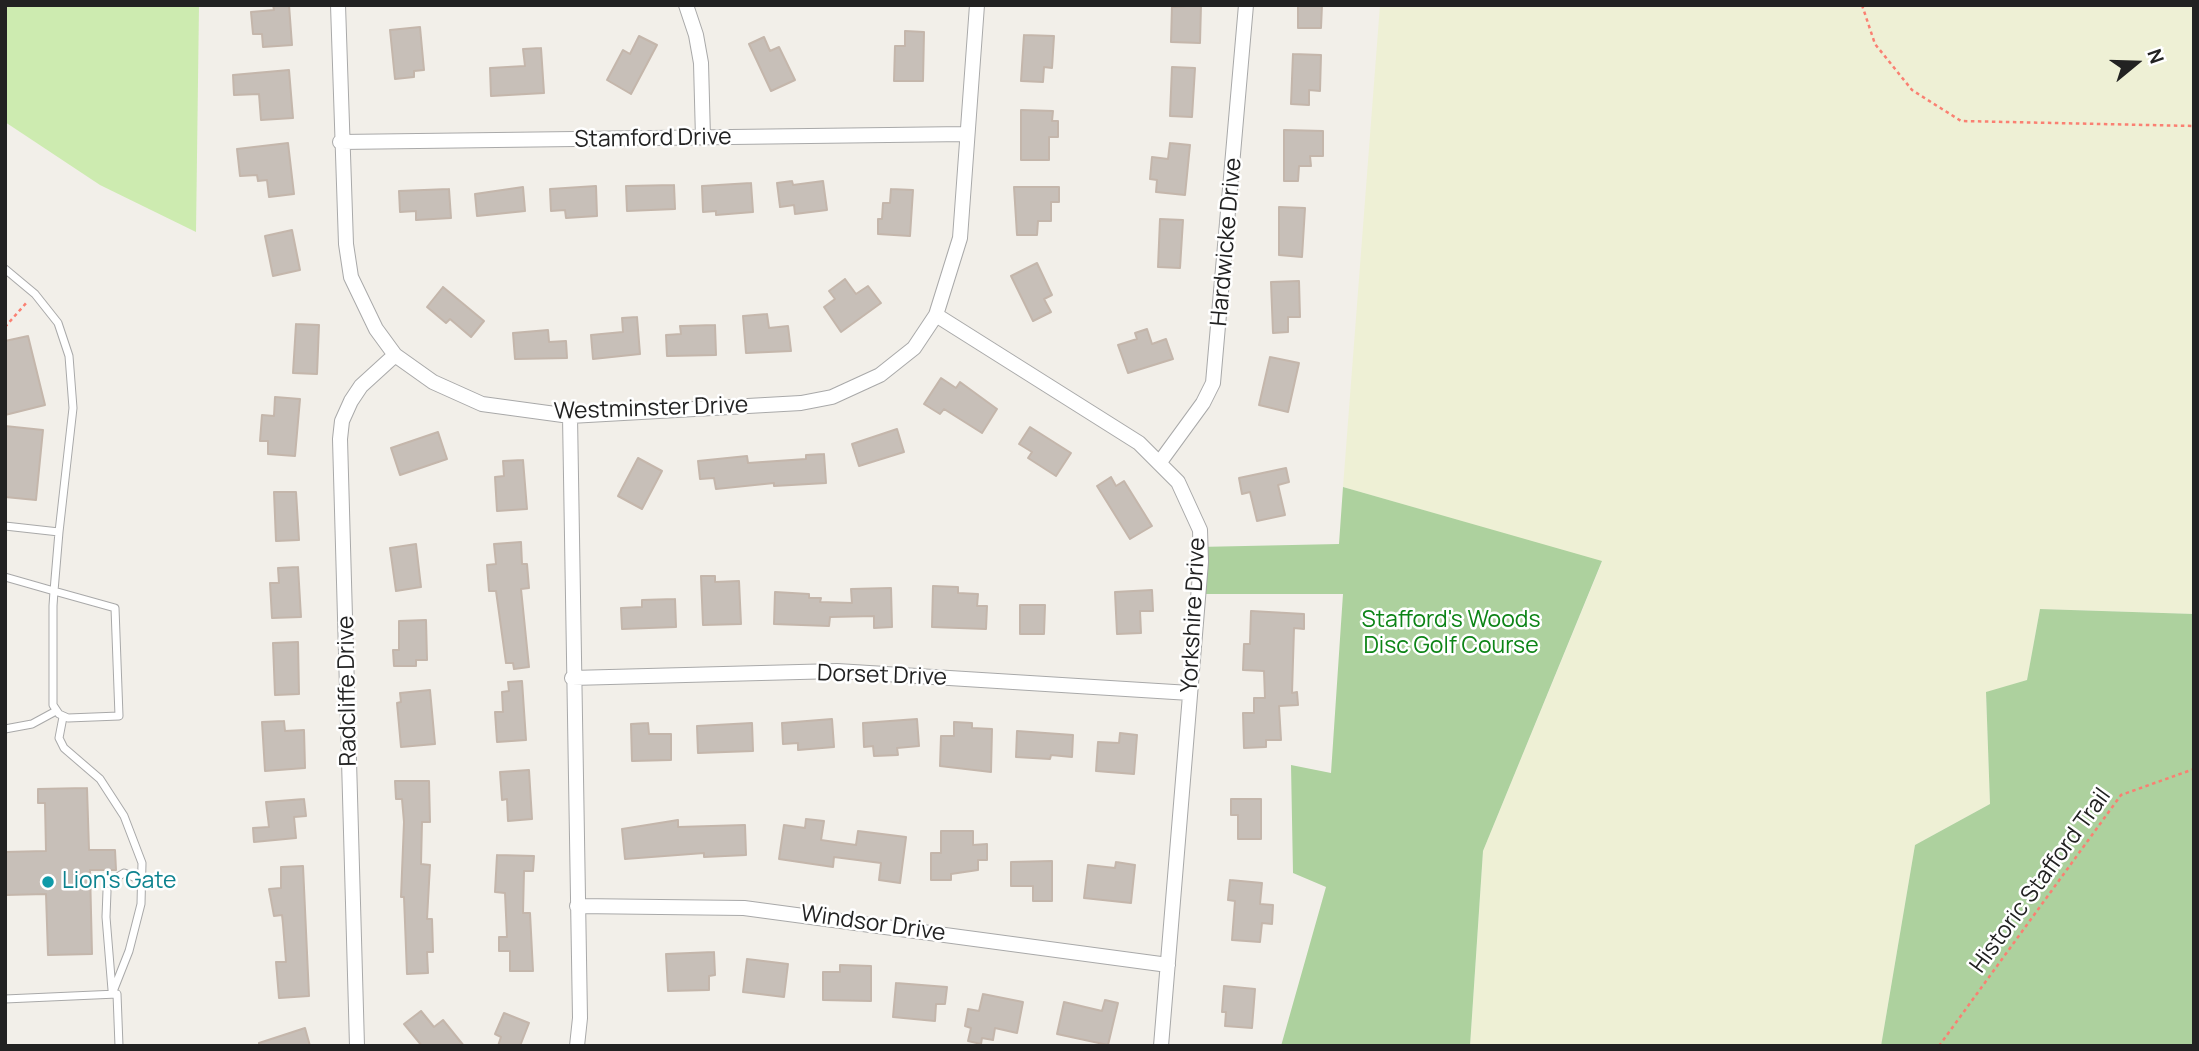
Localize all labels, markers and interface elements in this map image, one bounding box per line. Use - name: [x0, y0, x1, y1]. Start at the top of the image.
- north arrow: [2101, 28, 2171, 98]
- text: N: [2141, 45, 2170, 67]
- street label: Stamford Drive: [574, 124, 732, 154]
- street label: Hardwicke Drive: [1206, 157, 1248, 327]
- street label: Westminster Drive: [553, 392, 749, 426]
- street label: Yorkshire Drive: [1176, 537, 1212, 693]
- park label: Stafford's Woods Disc Golf Course: [1361, 607, 1541, 661]
- street label: Radcliffe Drive: [333, 615, 363, 767]
- street label: Dorset Drive: [817, 660, 947, 692]
- street label: Historic Stafford Trail: [1965, 783, 2117, 979]
- place label: Lion's Gate: [62, 868, 176, 896]
- marker: Lion's Gate: [40, 874, 56, 890]
- street label: Windsor Drive: [799, 900, 947, 948]

